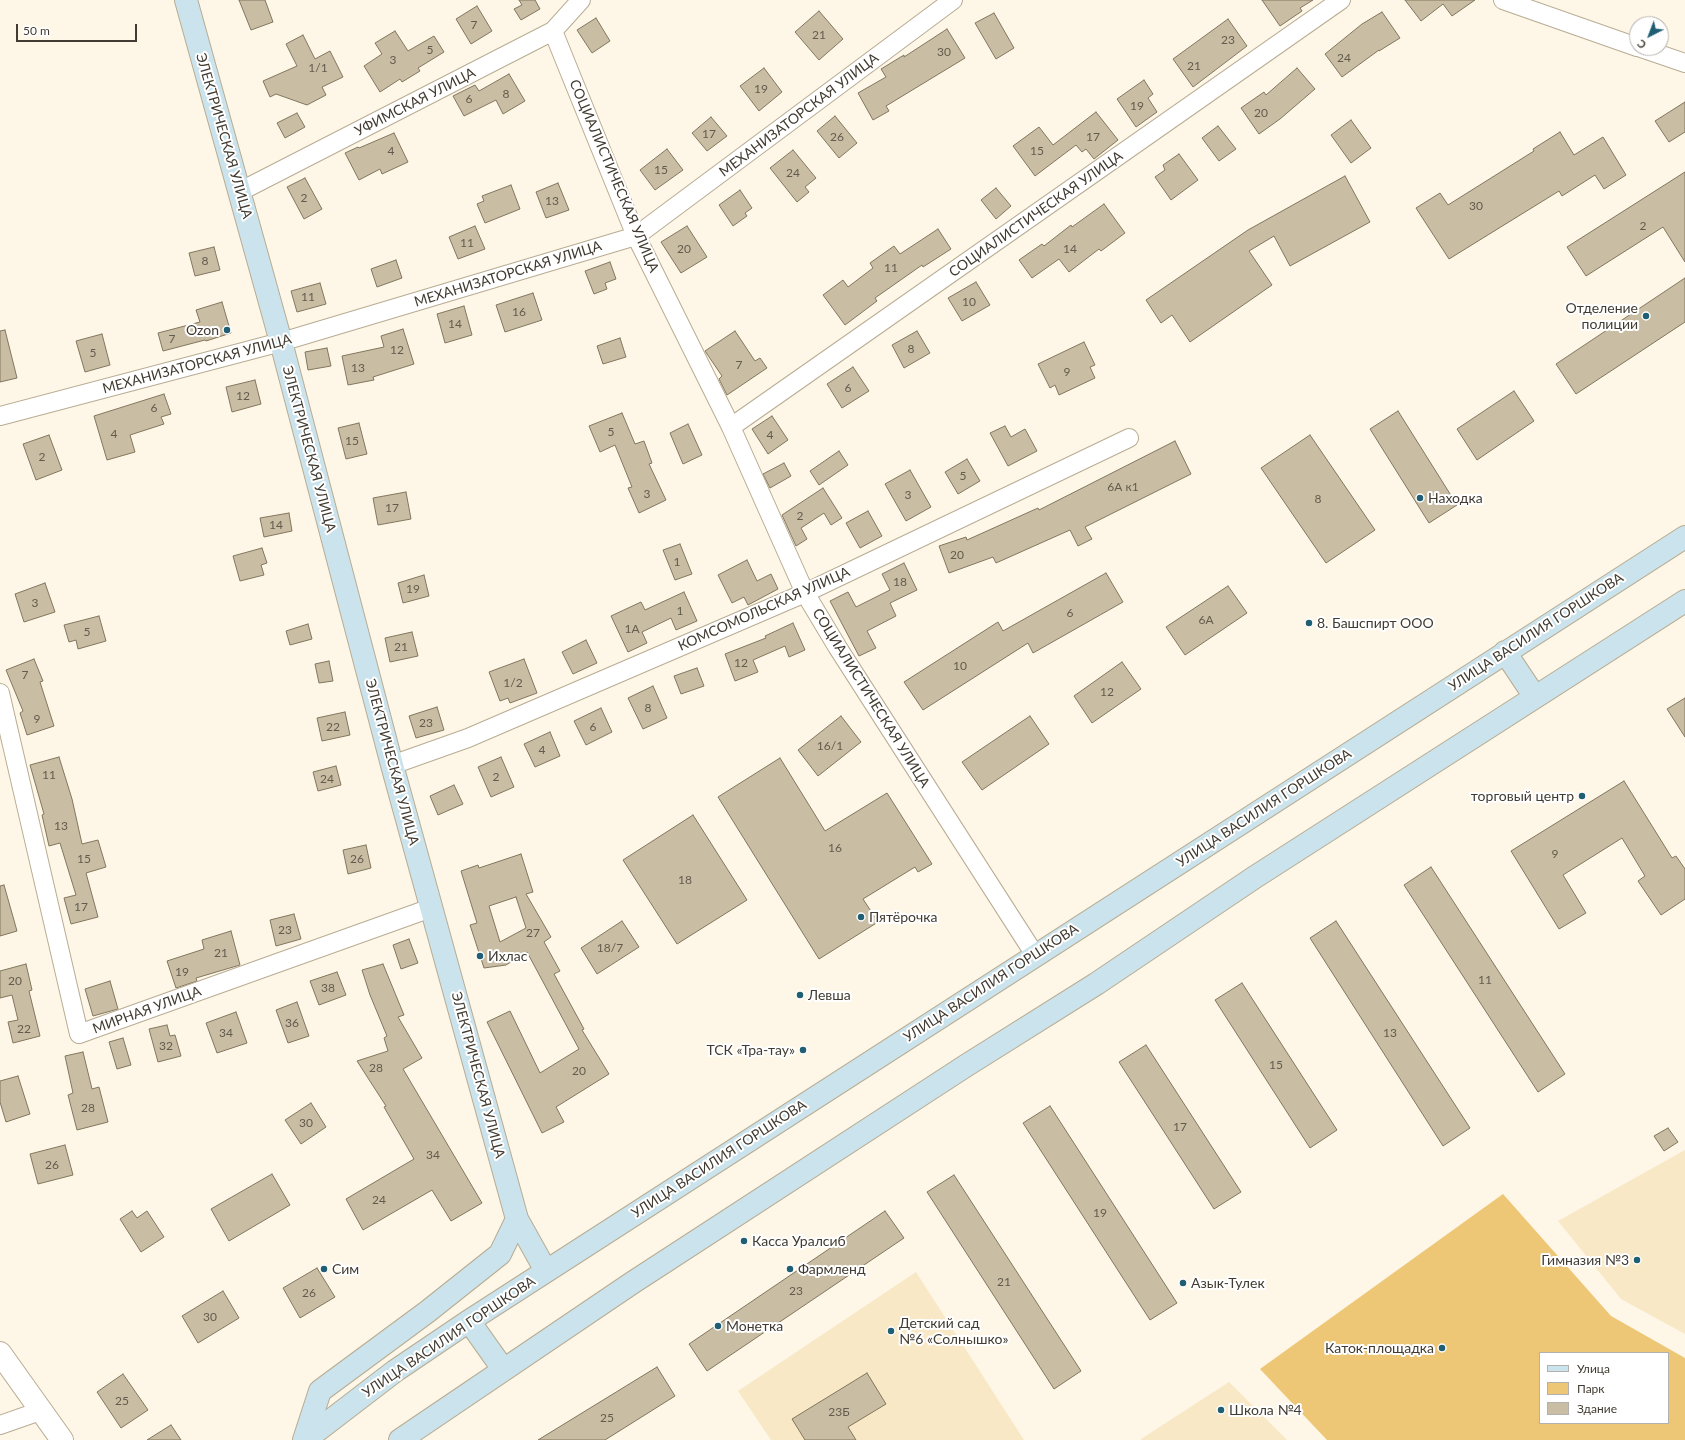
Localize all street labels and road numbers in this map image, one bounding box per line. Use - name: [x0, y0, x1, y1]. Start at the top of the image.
- street label: МЕХАНИЗАТОРСКАЯ УЛИЦА: [716, 50, 882, 180]
- street label: ЭЛЕКТРИЧЕСКАЯ УЛИЦА: [192, 51, 256, 221]
- street label: УФИМСКАЯ УЛИЦА: [352, 64, 478, 140]
- street label: СОЦИАЛИСТИЧЕСКАЯ УЛИЦА: [566, 77, 662, 275]
- street label: СОЦИАЛИСТИЧЕСКАЯ УЛИЦА: [946, 147, 1126, 281]
- street label: МЕХАНИЗАТОРСКАЯ УЛИЦА: [412, 237, 604, 311]
- street label: МЕХАНИЗАТОРСКАЯ УЛИЦА: [101, 331, 293, 397]
- street label: ЭЛЕКТРИЧЕСКАЯ УЛИЦА: [279, 364, 339, 534]
- street label: КОМСОМОЛЬСКАЯ УЛИЦА: [675, 563, 853, 655]
- street label: УЛИЦА ВАСИЛИЯ ГОРШКОВА: [1446, 569, 1626, 695]
- street label: СОЦИАЛИСТИЧЕСКАЯ УЛИЦА: [809, 605, 933, 791]
- street label: ЭЛЕКТРИЧЕСКАЯ УЛИЦА: [362, 677, 422, 847]
- street label: УЛИЦА ВАСИЛИЯ ГОРШКОВА: [1174, 745, 1354, 871]
- street label: УЛИЦА ВАСИЛИЯ ГОРШКОВА: [901, 920, 1081, 1046]
- street label: МИРНАЯ УЛИЦА: [90, 983, 204, 1037]
- street label: ЭЛЕКТРИЧЕСКАЯ УЛИЦА: [448, 990, 508, 1160]
- street label: УЛИЦА ВАСИЛИЯ ГОРШКОВА: [629, 1096, 809, 1222]
- street label: УЛИЦА ВАСИЛИЯ ГОРШКОВА: [359, 1273, 539, 1401]

